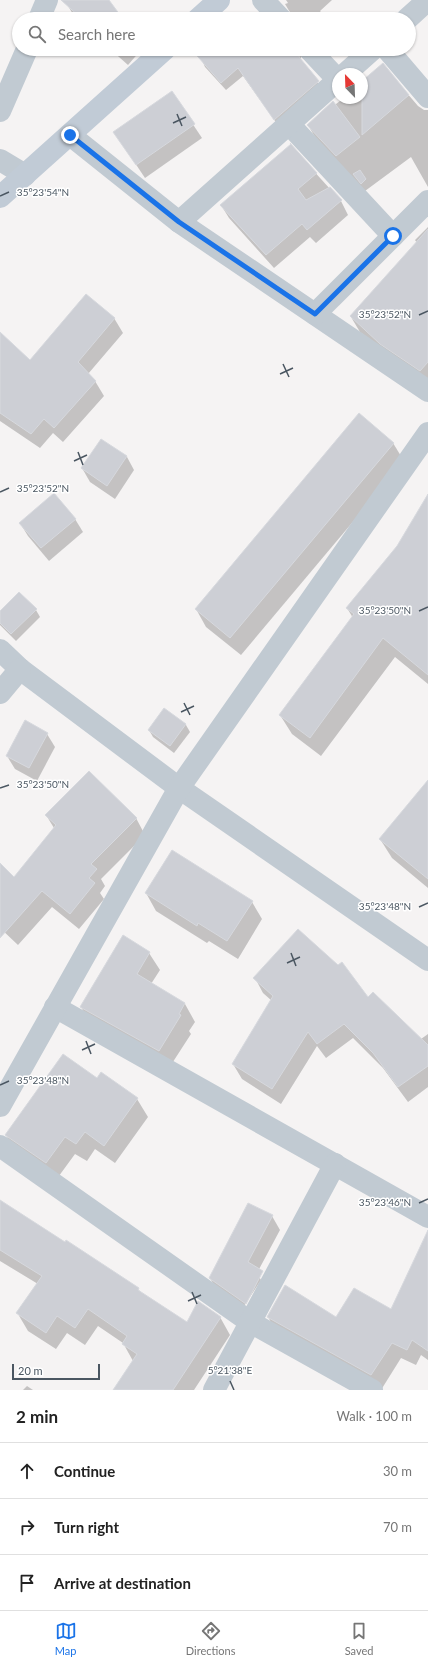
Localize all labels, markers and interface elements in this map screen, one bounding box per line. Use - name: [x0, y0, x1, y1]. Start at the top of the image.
- search box: [12, 12, 416, 56]
- icon: search: [26, 23, 48, 45]
- text: Search here: [58, 25, 135, 43]
- north arrow: [332, 68, 368, 104]
- route end: [61, 126, 79, 144]
- text: 35°23'54"N: [17, 186, 69, 198]
- route start: [384, 227, 402, 245]
- text: 35°23'52"N: [359, 308, 411, 320]
- text: 35°23'52"N: [17, 482, 69, 494]
- text: 35°23'50"N: [359, 604, 411, 616]
- text: 35°23'50"N: [17, 778, 69, 790]
- text: 35°23'48"N: [359, 900, 411, 912]
- text: 35°23'48"N: [17, 1074, 69, 1086]
- text: 35°23'46"N: [359, 1196, 411, 1208]
- scale bar: [12, 1362, 100, 1381]
- text: 20 m: [18, 1364, 43, 1377]
- text: 5°21'38"E: [208, 1364, 253, 1376]
- text: 2 min: [16, 1406, 58, 1427]
- text: Walk · 100 m: [336, 1408, 412, 1424]
- icon: ahead: [16, 1460, 38, 1482]
- text: Continue: [54, 1462, 115, 1480]
- text: 30 m: [383, 1463, 412, 1479]
- icon: right: [16, 1516, 38, 1538]
- text: Turn right: [54, 1518, 119, 1536]
- text: 70 m: [383, 1519, 412, 1535]
- icon: arrive: [16, 1572, 38, 1594]
- text: Arrive at destination: [54, 1574, 191, 1592]
- tab: Map: [55, 1620, 77, 1657]
- tab: Directions: [186, 1620, 235, 1657]
- tab: Saved: [345, 1620, 373, 1657]

